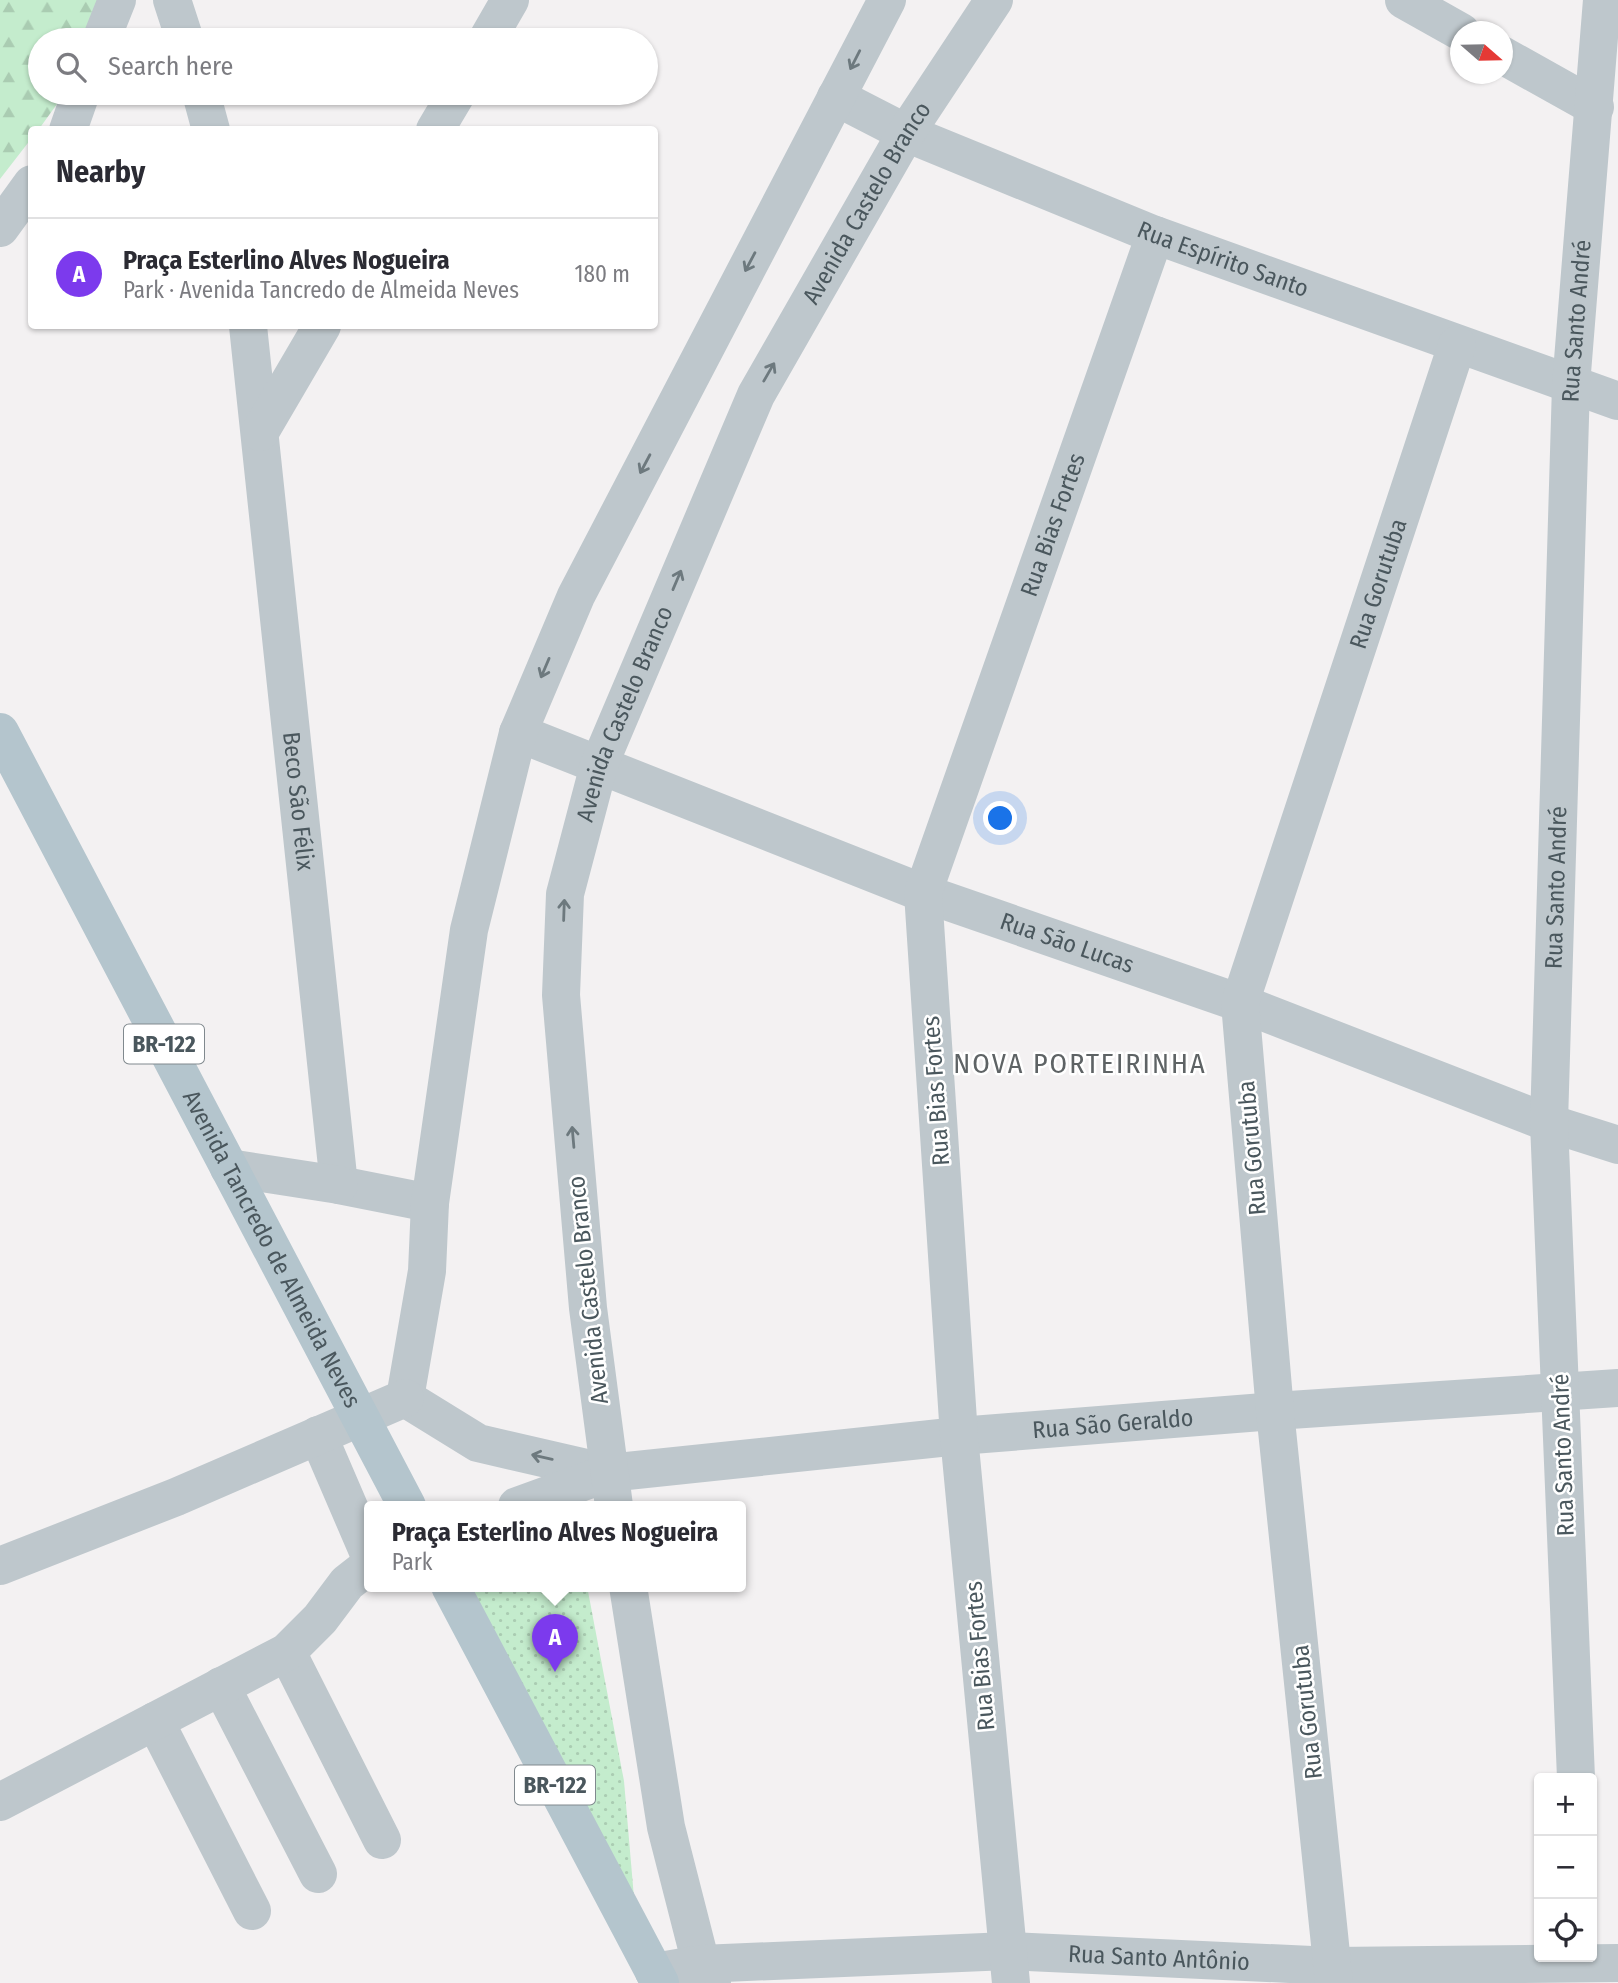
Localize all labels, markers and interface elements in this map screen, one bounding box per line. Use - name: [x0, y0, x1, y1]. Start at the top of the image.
- north arrow: [1450, 21, 1513, 84]
- search box: [28, 28, 658, 105]
- icon: search: [52, 48, 90, 86]
- one-way arrow: [848, 50, 862, 70]
- text: Search here: [108, 51, 233, 82]
- street label: Avenida Castelo Branco: [797, 96, 937, 309]
- text: Nearby: [56, 154, 145, 190]
- street label: Rua Espírito Santo: [1133, 215, 1312, 303]
- street label: Rua Santo André: [1556, 239, 1597, 403]
- text: Praça Esterlino Alves Nogueira: [123, 245, 450, 276]
- one-way arrow: [743, 251, 757, 272]
- text: A: [73, 260, 85, 288]
- text: 180 m: [574, 260, 630, 288]
- text: Park · Avenida Tancredo de Almeida Neves: [123, 276, 519, 304]
- one-way arrow: [763, 362, 776, 383]
- street label: Rua Bias Fortes: [1015, 449, 1091, 600]
- one-way arrow: [638, 453, 651, 474]
- street label: Rua Gorutuba: [1344, 515, 1413, 652]
- one-way arrow: [671, 570, 684, 591]
- street label: Avenida Castelo Branco: [571, 602, 679, 825]
- one-way arrow: [538, 657, 551, 679]
- street label: Beco São Félix: [277, 731, 320, 873]
- your location: [983, 801, 1017, 835]
- street label: Rua Santo André: [1540, 806, 1572, 969]
- one-way arrow: [558, 899, 571, 922]
- street label: Rua São Lucas: [997, 907, 1138, 979]
- street label: Rua Bias Fortes: [917, 1015, 955, 1167]
- road number: BR-122: [124, 1024, 204, 1064]
- district label: NOVA PORTEIRINHA: [953, 1047, 1207, 1080]
- street label: Rua Gorutuba: [1232, 1080, 1272, 1216]
- street label: Avenida Tancredo de Almeida Neves: [177, 1086, 367, 1412]
- one-way arrow: [566, 1126, 579, 1148]
- street label: Avenida Castelo Branco: [562, 1175, 614, 1405]
- street label: Rua Santo André: [1546, 1373, 1580, 1537]
- street label: Rua São Geraldo: [1031, 1404, 1194, 1444]
- one-way arrow: [531, 1450, 554, 1464]
- popup: [364, 1501, 746, 1592]
- text: Praça Esterlino Alves Nogueira: [392, 1517, 718, 1548]
- text: Park: [392, 1548, 433, 1576]
- street label: Rua Bias Fortes: [960, 1580, 1000, 1732]
- pin: A: [532, 1614, 578, 1672]
- street label: Rua Gorutuba: [1286, 1643, 1328, 1781]
- road number: BR-122: [515, 1766, 595, 1804]
- map controls: [1534, 1773, 1597, 1962]
- button: +: [1534, 1773, 1597, 1836]
- button: −: [1534, 1836, 1597, 1899]
- button: locate: [1534, 1899, 1597, 1962]
- street label: Rua Santo Antônio: [1067, 1940, 1250, 1976]

